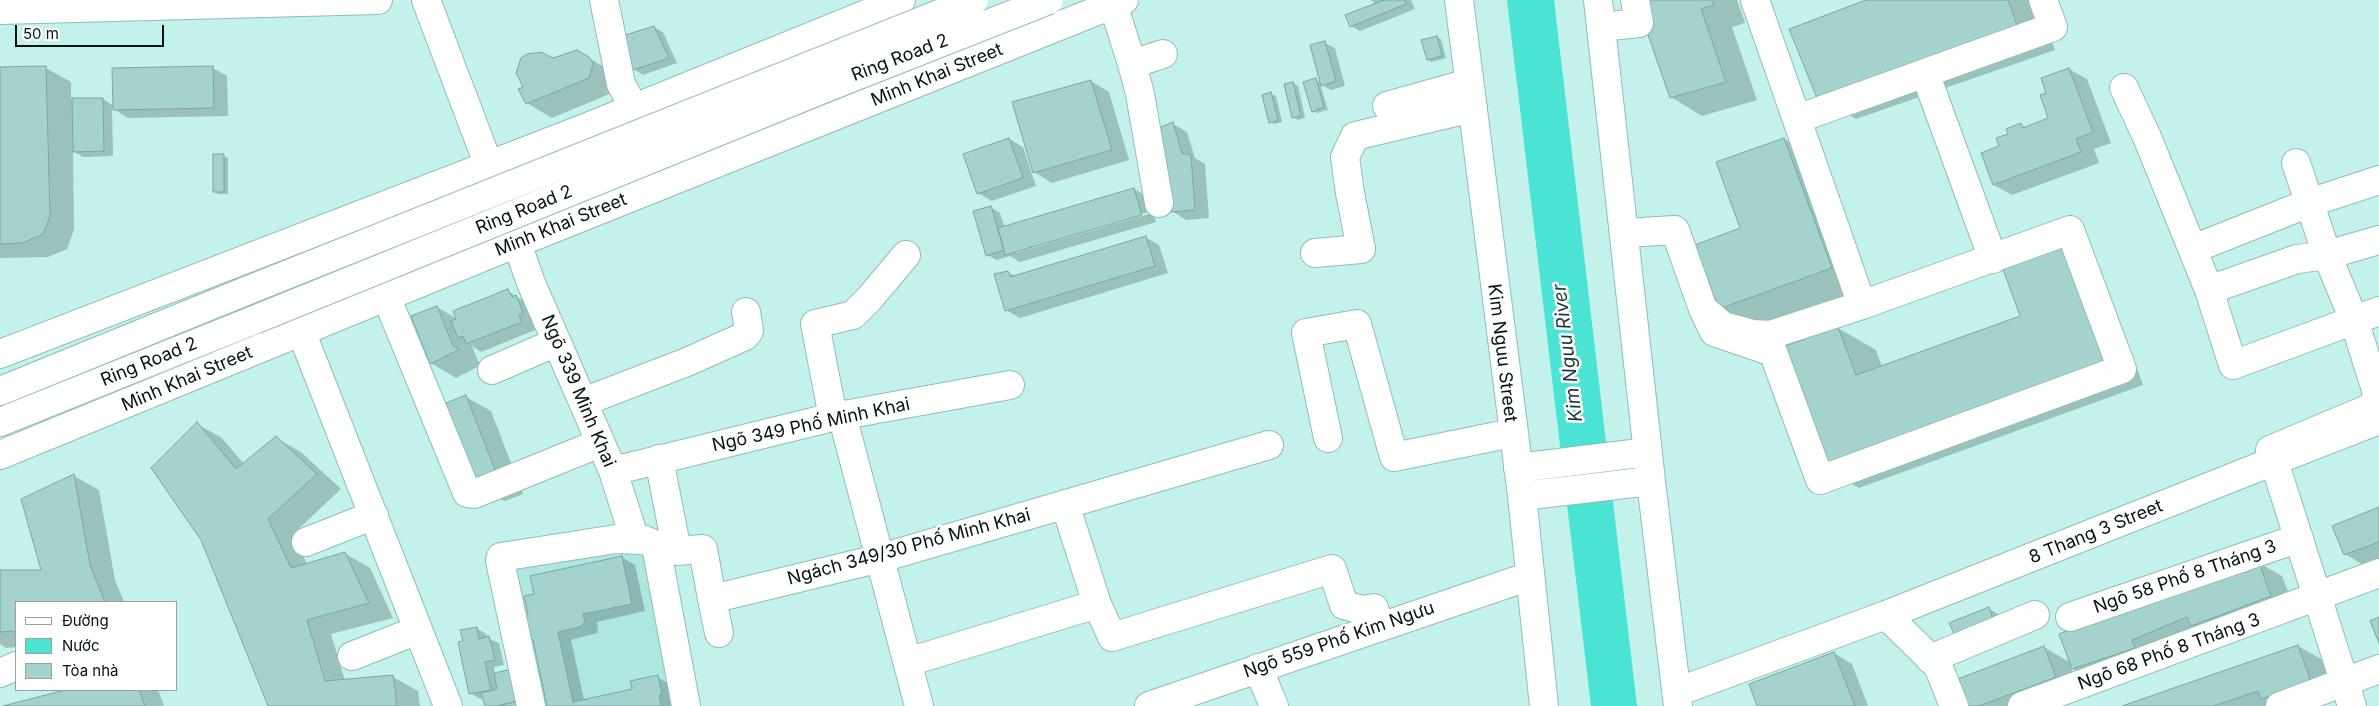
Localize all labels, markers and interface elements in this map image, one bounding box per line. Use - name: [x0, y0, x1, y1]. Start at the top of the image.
- scale bar: [18, 15, 166, 47]
- text: 50 m: [23, 24, 59, 43]
- street label: Ring Road 2: [848, 30, 952, 86]
- street label: Minh Khai Street: [868, 39, 1006, 111]
- street label: Ring Road 2: [473, 181, 575, 239]
- street label: Minh Khai Street: [492, 189, 630, 261]
- street label: Kim Nguu Street: [1483, 283, 1521, 423]
- water label: Kim Nguu River: [1548, 283, 1588, 423]
- street label: Ngõ 339 Minh Khai: [536, 312, 620, 470]
- street label: Ring Road 2: [98, 333, 200, 391]
- street label: Minh Khai Street: [118, 342, 256, 416]
- street label: Ngõ 349 Phố Minh Khai: [710, 393, 912, 457]
- street label: 8 Thang 3 Street: [2026, 495, 2166, 569]
- street label: Ngách 349/30 Phố Minh Khai: [785, 504, 1033, 590]
- street label: Ngõ 58 Phố 8 Tháng 3: [2091, 536, 2279, 618]
- street label: Ngõ 559 Phố Kim Ngưu: [1241, 597, 1437, 683]
- legend: [15, 601, 178, 691]
- street label: Ngõ 68 Phố 8 Tháng 3: [2075, 609, 2263, 695]
- text: Đường: [62, 611, 109, 630]
- text: Nước: [62, 636, 100, 655]
- text: Tòa nhà: [62, 661, 118, 680]

